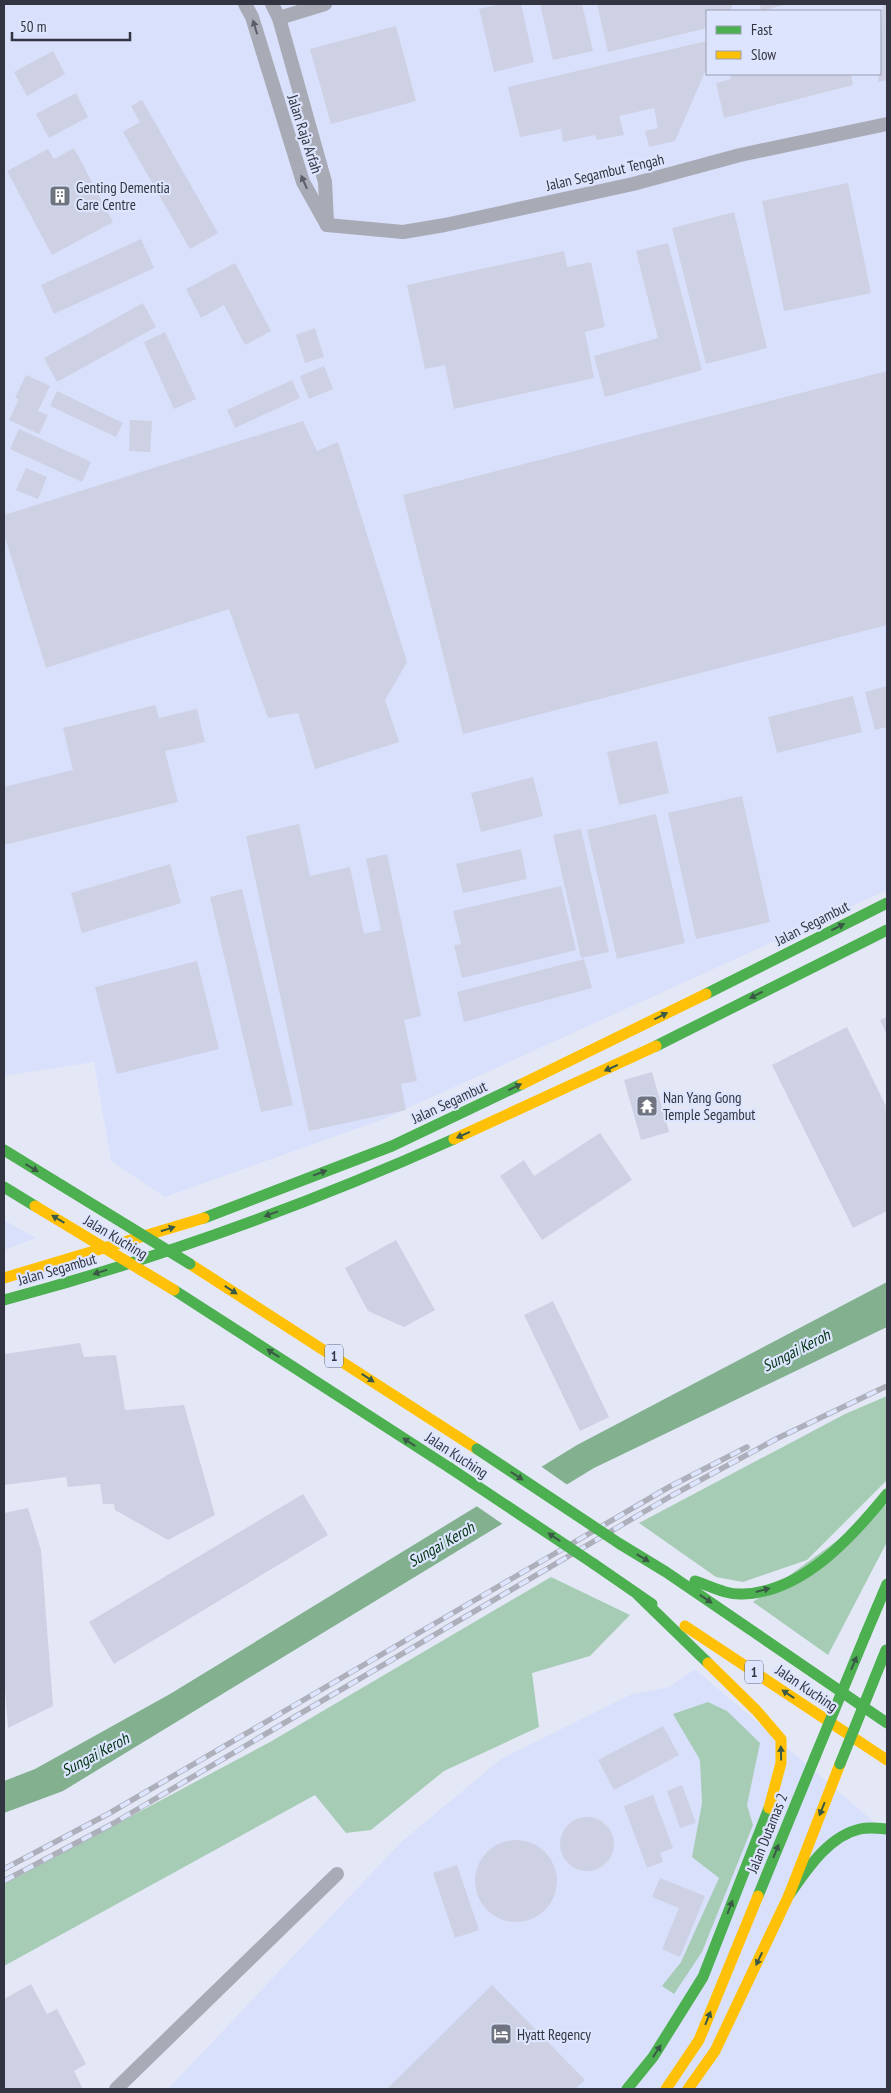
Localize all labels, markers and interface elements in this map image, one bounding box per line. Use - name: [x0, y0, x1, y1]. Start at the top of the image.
- scale bar: [12, 10, 130, 42]
- legend: [706, 10, 881, 75]
- text: 50 m: [20, 17, 46, 36]
- one-way arrow: [251, 19, 259, 34]
- text: Fast: [751, 20, 772, 39]
- text: Slow: [751, 45, 776, 64]
- street label: Jalan Raja Arfah: [283, 91, 327, 176]
- street label: Jalan Segambut Tengah: [543, 149, 666, 195]
- one-way arrow: [299, 175, 307, 189]
- place label: Genting Dementia Care Centre: [76, 178, 170, 214]
- building icon: Genting Dementia Care Centre: [48, 184, 72, 208]
- street label: Jalan Segambut: [771, 896, 852, 950]
- one-way arrow: [831, 923, 846, 931]
- one-way arrow: [748, 991, 763, 999]
- one-way arrow: [654, 1012, 668, 1020]
- one-way arrow: [604, 1064, 618, 1072]
- street label: Jalan Segambut: [407, 1076, 490, 1128]
- one-way arrow: [508, 1083, 522, 1091]
- place label: Nan Yang Gong Temple Segambut: [663, 1088, 755, 1124]
- temple icon: Nan Yang Gong Temple Segambut: [635, 1094, 659, 1118]
- one-way arrow: [455, 1131, 470, 1139]
- one-way arrow: [26, 1163, 39, 1172]
- one-way arrow: [313, 1169, 328, 1176]
- street label: Jalan Kuching: [80, 1210, 151, 1263]
- one-way arrow: [263, 1211, 278, 1218]
- one-way arrow: [51, 1215, 64, 1224]
- one-way arrow: [161, 1225, 176, 1233]
- street label: Jalan Segambut: [15, 1249, 98, 1290]
- one-way arrow: [93, 1269, 108, 1277]
- one-way arrow: [225, 1286, 238, 1295]
- water label: Sungai Keroh: [759, 1324, 834, 1376]
- road number: 1: [325, 1344, 343, 1368]
- one-way arrow: [266, 1349, 279, 1358]
- one-way arrow: [361, 1374, 375, 1383]
- street label: Jalan Kuching: [421, 1427, 492, 1482]
- one-way arrow: [403, 1437, 416, 1446]
- one-way arrow: [511, 1471, 524, 1481]
- water label: Sungai Keroh: [404, 1517, 479, 1571]
- one-way arrow: [547, 1532, 561, 1542]
- one-way arrow: [637, 1553, 650, 1562]
- one-way arrow: [756, 1586, 771, 1594]
- one-way arrow: [700, 1594, 713, 1604]
- one-way arrow: [850, 1655, 858, 1670]
- road number: 1: [745, 1660, 763, 1684]
- street label: Jalan Kuching: [772, 1660, 842, 1716]
- one-way arrow: [782, 1689, 795, 1699]
- water label: Sungai Keroh: [58, 1728, 133, 1780]
- one-way arrow: [777, 1745, 785, 1761]
- street label: Jalan Dutamas 2: [742, 1790, 792, 1877]
- one-way arrow: [818, 1802, 826, 1817]
- one-way arrow: [772, 1843, 780, 1858]
- one-way arrow: [726, 1899, 734, 1914]
- one-way arrow: [755, 1952, 763, 1966]
- one-way arrow: [705, 2010, 712, 2025]
- hotel icon: Hyatt Regency: [489, 2022, 513, 2046]
- place label: Hyatt Regency: [517, 2025, 591, 2044]
- one-way arrow: [652, 2044, 661, 2057]

